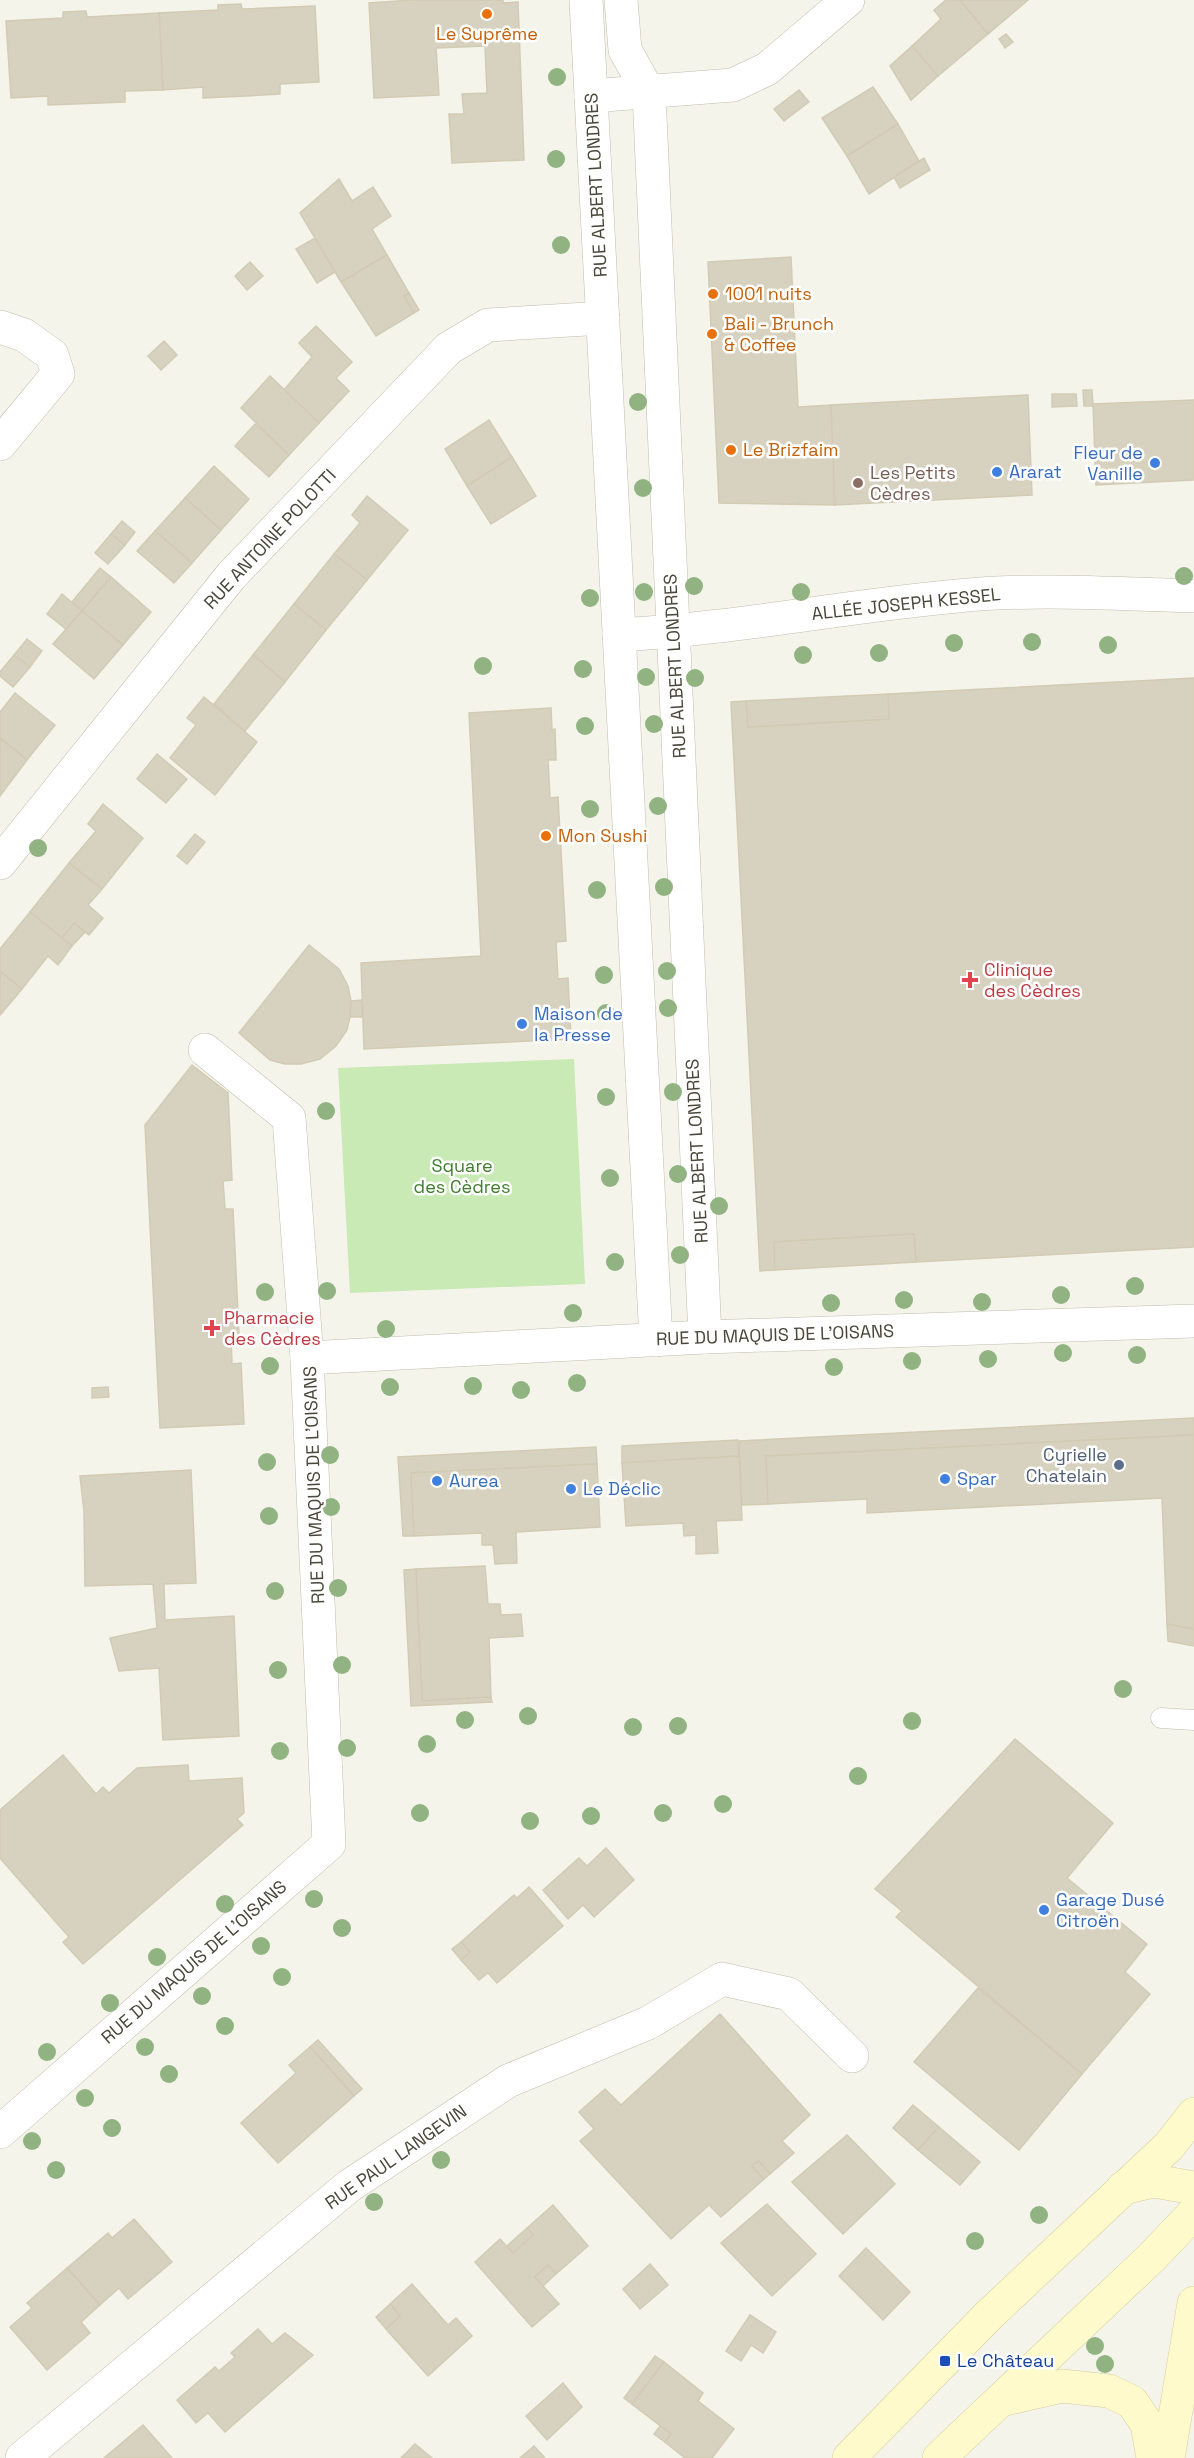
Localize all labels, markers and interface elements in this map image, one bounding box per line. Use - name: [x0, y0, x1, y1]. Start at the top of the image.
- marker: Le Suprême: [480, 7, 494, 21]
- place label: Le Suprême: [436, 22, 538, 45]
- street label: RUE ALBERT LONDRES: [579, 92, 612, 278]
- place label: 1001 nuits: [725, 282, 812, 305]
- marker: 1001 nuits: [706, 287, 720, 301]
- place label: Bali - Brunch & Coffee: [724, 312, 834, 356]
- marker: Bali - Brunch & Coffee: [705, 327, 719, 341]
- place label: Le Brizfaim: [743, 438, 839, 461]
- place label: Fleur de Vanille: [1074, 441, 1143, 485]
- marker: Le Brizfaim: [724, 443, 738, 457]
- marker: Fleur de Vanille: [1148, 456, 1162, 470]
- place label: Ararat: [1009, 460, 1062, 483]
- place label: Les Petits Cèdres: [870, 461, 956, 505]
- street label: RUE ANTOINE POLOTTI: [199, 464, 341, 614]
- marker: Ararat: [990, 465, 1004, 479]
- marker: Les Petits Cèdres: [851, 476, 865, 490]
- street label: RUE ALBERT LONDRES: [658, 573, 691, 759]
- street label: ALLÉE JOSEPH KESSEL: [810, 582, 1002, 625]
- place label: Mon Sushi: [558, 824, 647, 847]
- marker: Mon Sushi: [539, 829, 553, 843]
- place label: Clinique des Cèdres: [984, 958, 1081, 1002]
- marker: Clinique des Cèdres: [961, 971, 979, 989]
- place label: Maison de la Presse: [534, 1002, 623, 1046]
- marker: Maison de la Presse: [515, 1017, 529, 1031]
- street label: RUE ALBERT LONDRES: [680, 1058, 713, 1244]
- park label: Square des Cèdres: [414, 1154, 510, 1198]
- place label: Pharmacie des Cèdres: [224, 1306, 321, 1350]
- street label: RUE DU MAQUIS DE L'OISANS: [656, 1319, 894, 1350]
- marker: Pharmacie des Cèdres: [205, 1321, 219, 1335]
- street label: RUE DU MAQUIS DE L'OISANS: [298, 1366, 329, 1604]
- place label: Cyrielle Chatelain: [1026, 1443, 1107, 1487]
- marker: Cyrielle Chatelain: [1112, 1458, 1126, 1472]
- place label: Spar: [957, 1467, 997, 1490]
- place label: Aurea: [449, 1469, 499, 1492]
- marker: Spar: [938, 1472, 952, 1486]
- marker: Aurea: [430, 1474, 444, 1488]
- place label: Le Déclic: [583, 1477, 661, 1500]
- marker: Le Déclic: [564, 1482, 578, 1496]
- street label: RUE DU MAQUIS DE L'OISANS: [96, 1875, 291, 2048]
- place label: Garage Dusé Citroën: [1056, 1888, 1165, 1932]
- marker: Garage Dusé Citroën: [1037, 1903, 1051, 1917]
- street label: RUE PAUL LANGEVIN: [320, 2099, 471, 2214]
- place label: Le Château: [957, 2349, 1054, 2372]
- marker: Le Château: [938, 2354, 952, 2368]

